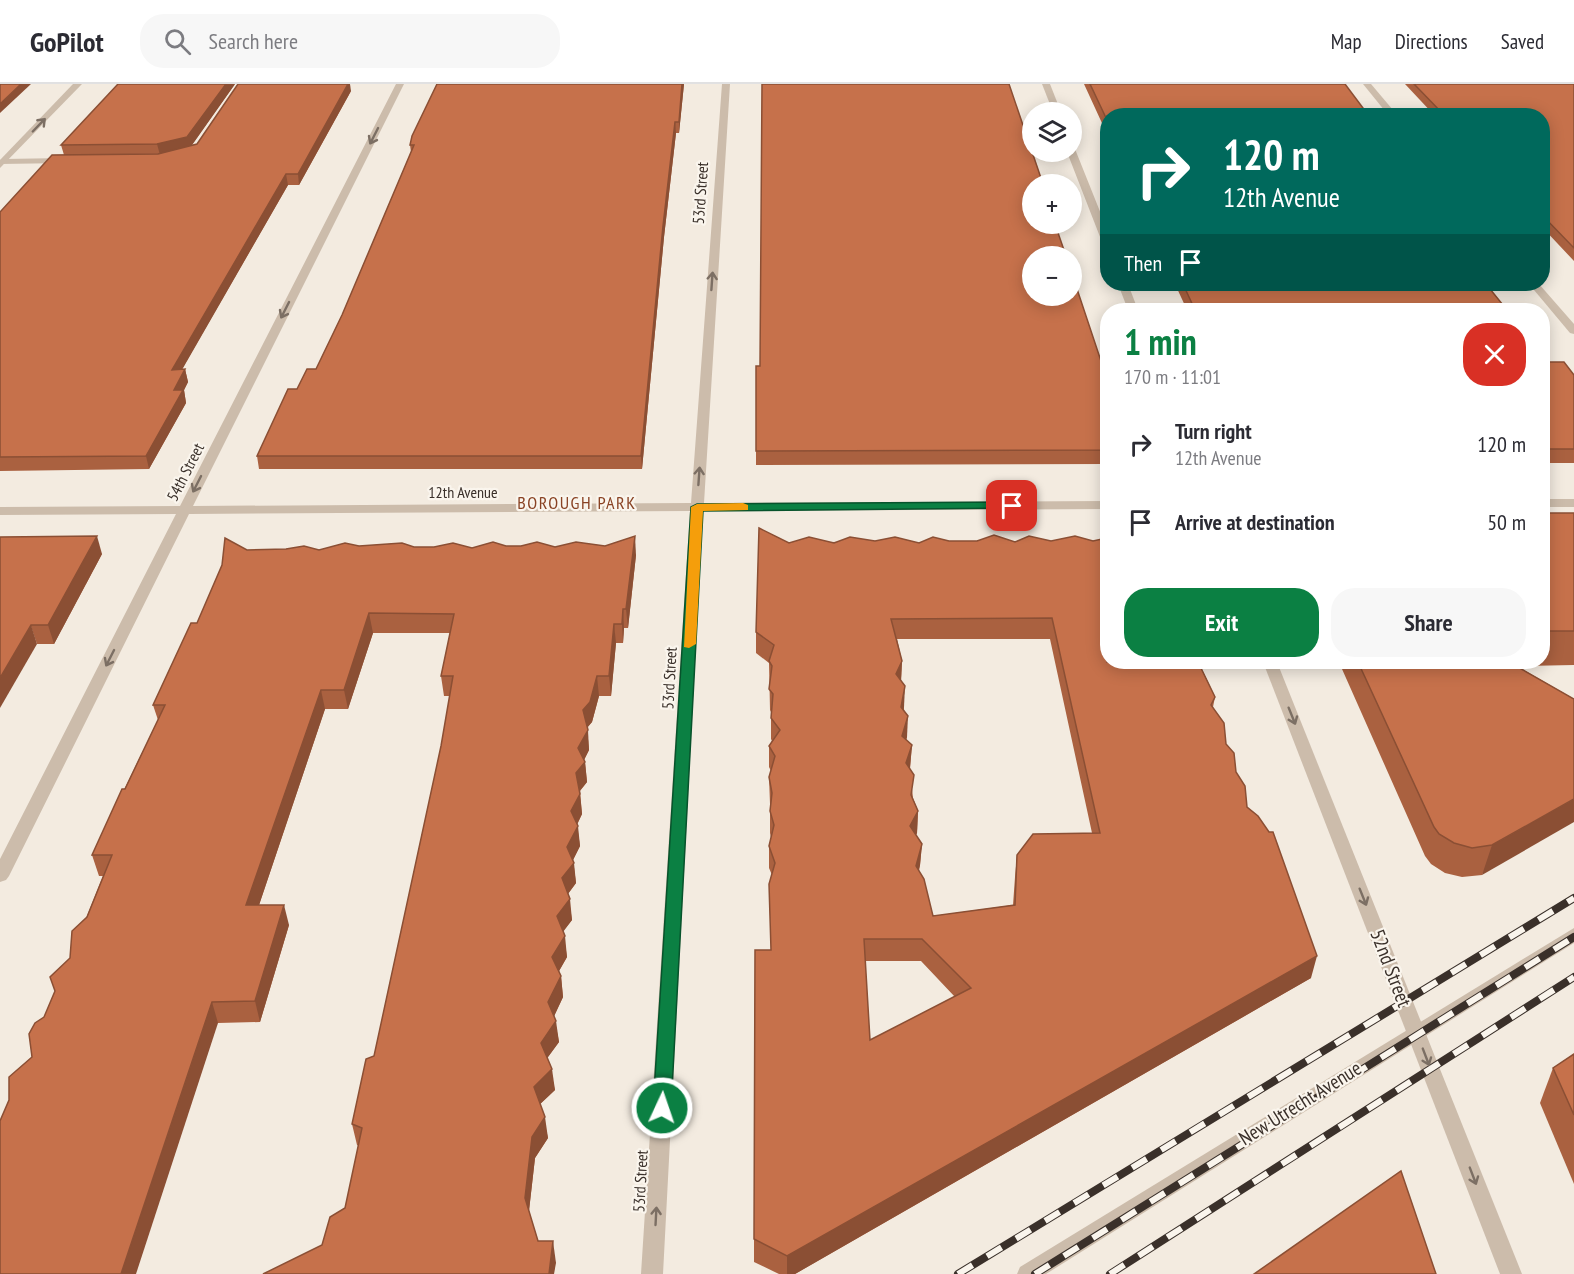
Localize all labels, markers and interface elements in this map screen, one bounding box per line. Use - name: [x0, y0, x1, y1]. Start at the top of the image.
- search box: [140, 14, 560, 68]
- text: GoPilot: [30, 23, 104, 60]
- icon: search: [161, 25, 194, 58]
- text: Search here: [209, 27, 298, 55]
- text: Map: [1331, 28, 1362, 55]
- text: Directions: [1395, 28, 1468, 55]
- text: Saved: [1501, 28, 1544, 55]
- map controls: [1022, 102, 1082, 306]
- button: layers: [1022, 102, 1082, 162]
- one-way arrow: [32, 117, 46, 132]
- one-way arrow: [367, 127, 379, 145]
- text: 120 m: [1223, 127, 1320, 182]
- icon: right: [1124, 132, 1202, 210]
- street label: 53rd Street: [688, 161, 712, 225]
- button: +: [1022, 174, 1082, 234]
- text: 12th Avenue: [1223, 180, 1340, 214]
- button: −: [1022, 246, 1082, 306]
- icon: arrive: [1174, 246, 1207, 279]
- text: Then: [1124, 249, 1162, 277]
- one-way arrow: [707, 272, 718, 292]
- one-way arrow: [279, 301, 291, 319]
- text: 1 min: [1124, 318, 1197, 365]
- button: close: [1463, 323, 1526, 386]
- text: 170 m · 11:01: [1124, 364, 1221, 390]
- text: Turn right: [1175, 417, 1252, 445]
- icon: right: [1124, 428, 1157, 461]
- text: 120 m: [1477, 430, 1526, 458]
- street label: 54th Street: [162, 439, 208, 504]
- text: 12th Avenue: [1175, 445, 1262, 471]
- one-way arrow: [694, 466, 705, 486]
- one-way arrow: [191, 475, 203, 493]
- pin: [986, 480, 1037, 531]
- street label: 12th Avenue: [428, 482, 498, 502]
- icon: arrive: [995, 489, 1028, 522]
- district label: BOROUGH PARK: [517, 491, 637, 514]
- icon: arrive: [1124, 506, 1157, 539]
- text: Arrive at destination: [1175, 508, 1335, 536]
- text: 50 m: [1487, 508, 1526, 536]
- button: Exit: [1124, 588, 1319, 657]
- button: Share: [1331, 588, 1526, 657]
- street label: 53rd Street: [657, 646, 681, 710]
- one-way arrow: [103, 649, 115, 667]
- one-way arrow: [1287, 706, 1298, 725]
- one-way arrow: [1358, 888, 1369, 906]
- street label: 52nd Street: [1364, 925, 1418, 1011]
- one-way arrow: [1421, 1047, 1432, 1066]
- street label: New Utrecht Avenue: [1234, 1055, 1366, 1151]
- position arrow: [630, 1076, 694, 1140]
- street label: 53rd Street: [628, 1149, 652, 1213]
- one-way arrow: [1468, 1167, 1479, 1185]
- one-way arrow: [650, 1206, 661, 1226]

